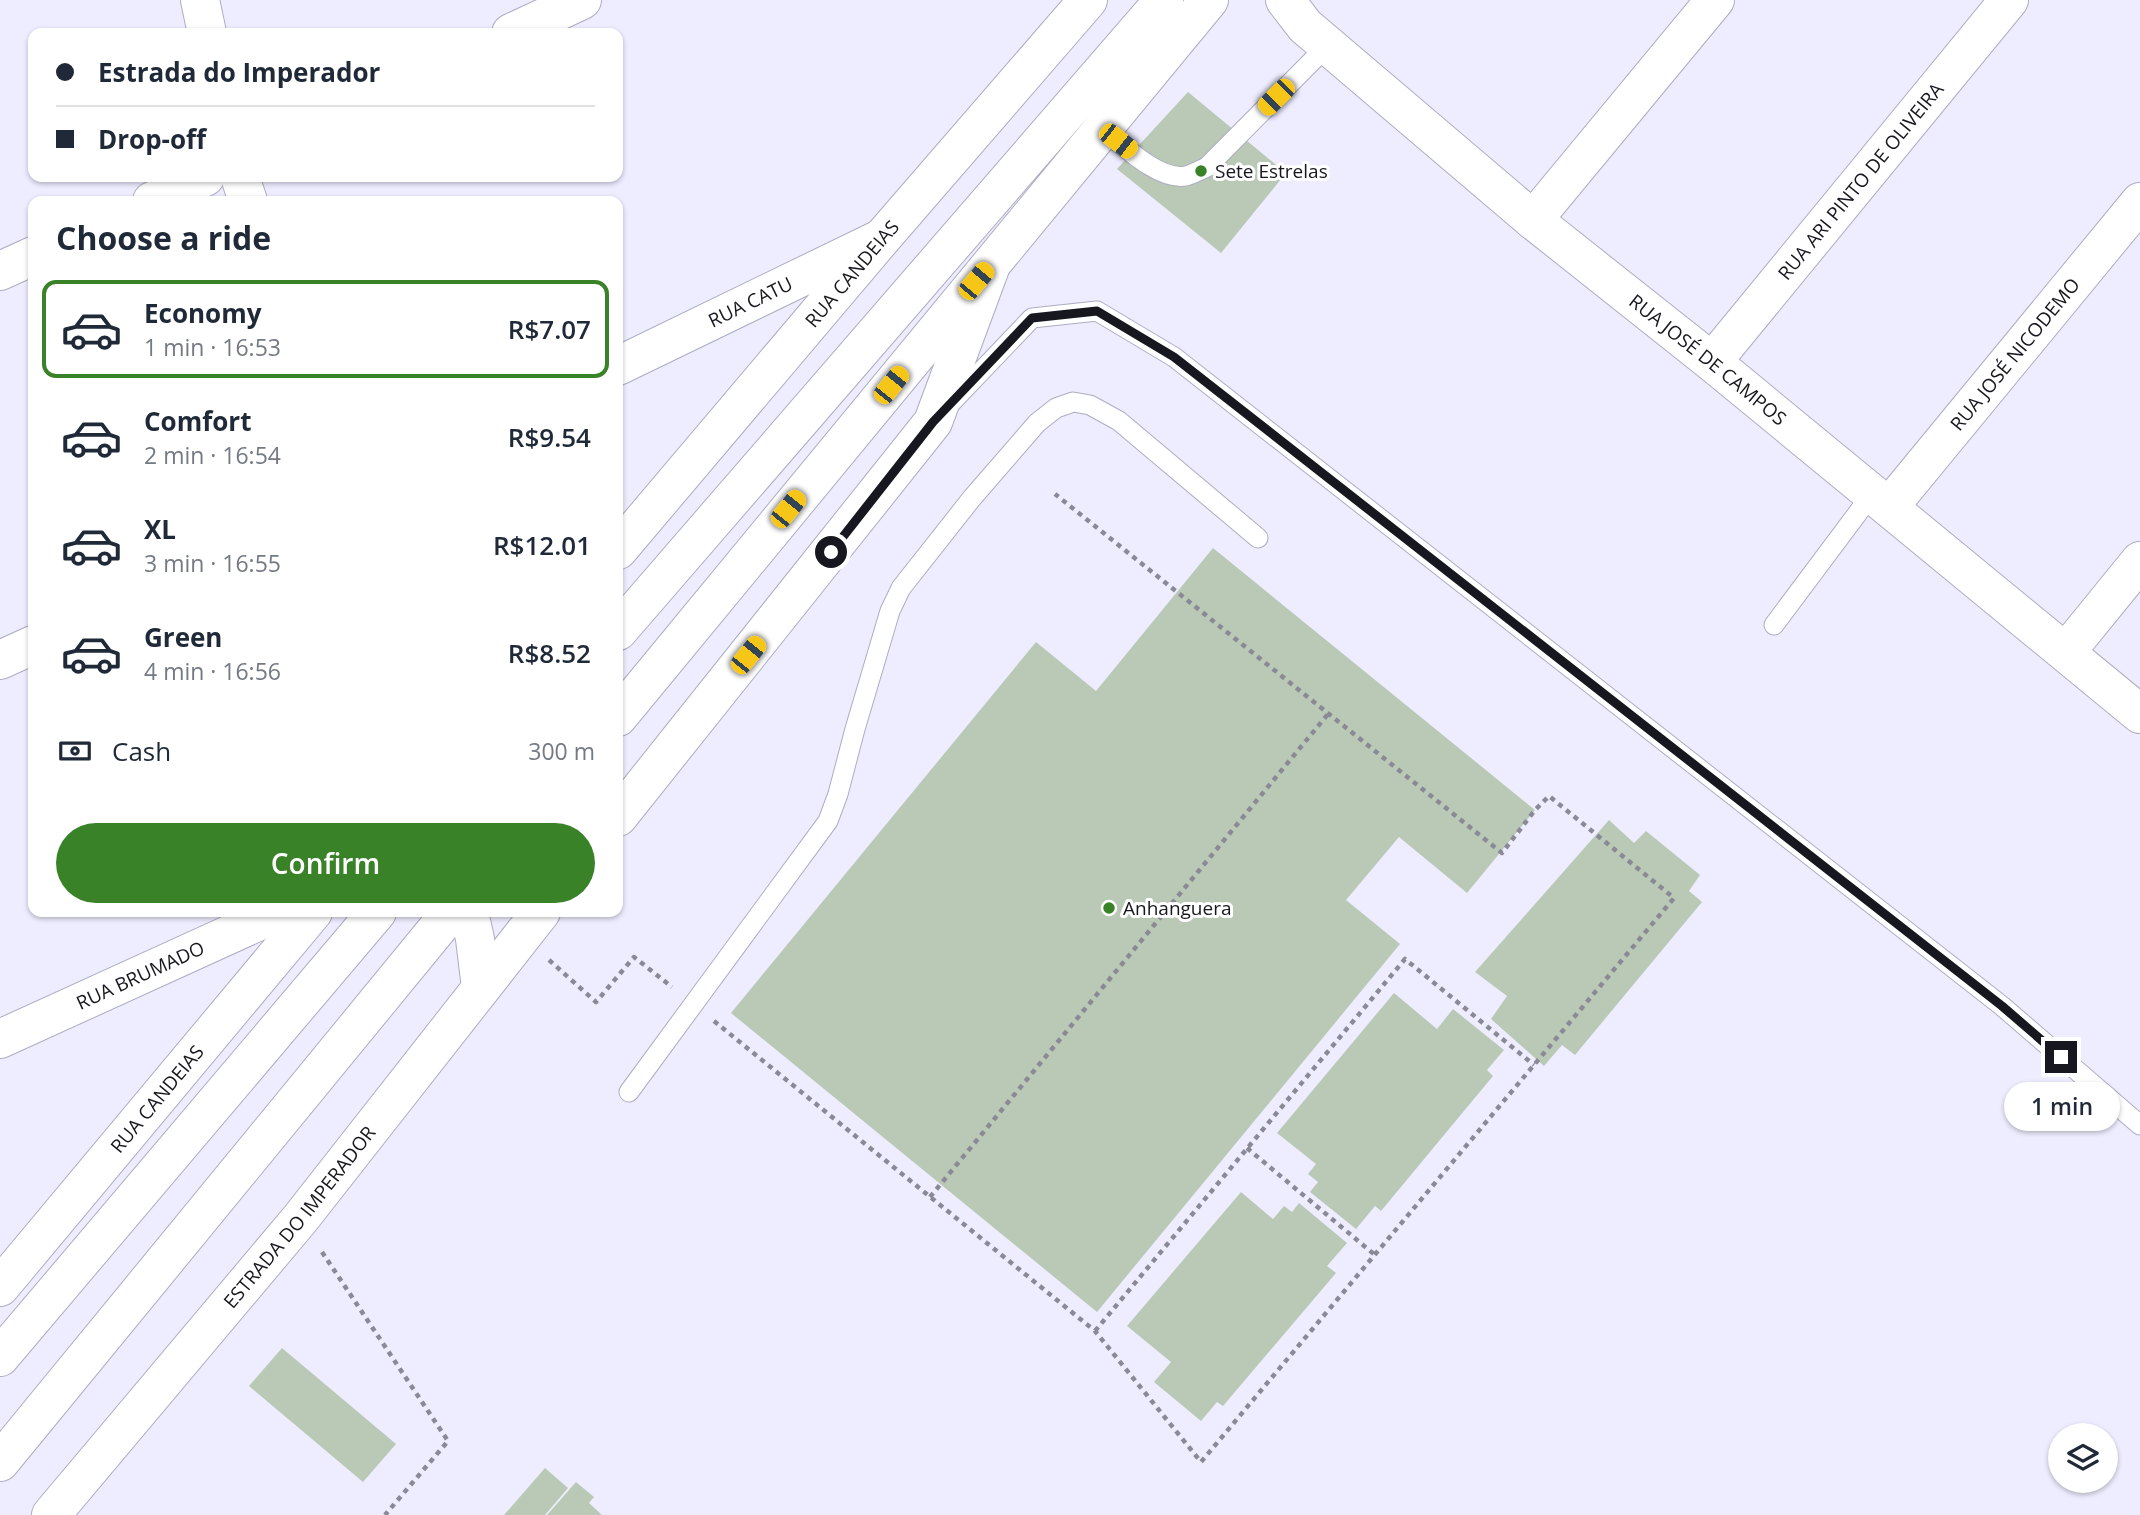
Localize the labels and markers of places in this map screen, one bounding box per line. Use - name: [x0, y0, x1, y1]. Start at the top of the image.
- place label: Sete Estrelas: [1215, 158, 1328, 184]
- marker: Sete Estrelas: [1193, 163, 1209, 179]
- place label: Anhanguera: [1123, 895, 1232, 921]
- marker: Anhanguera: [1101, 900, 1117, 916]

